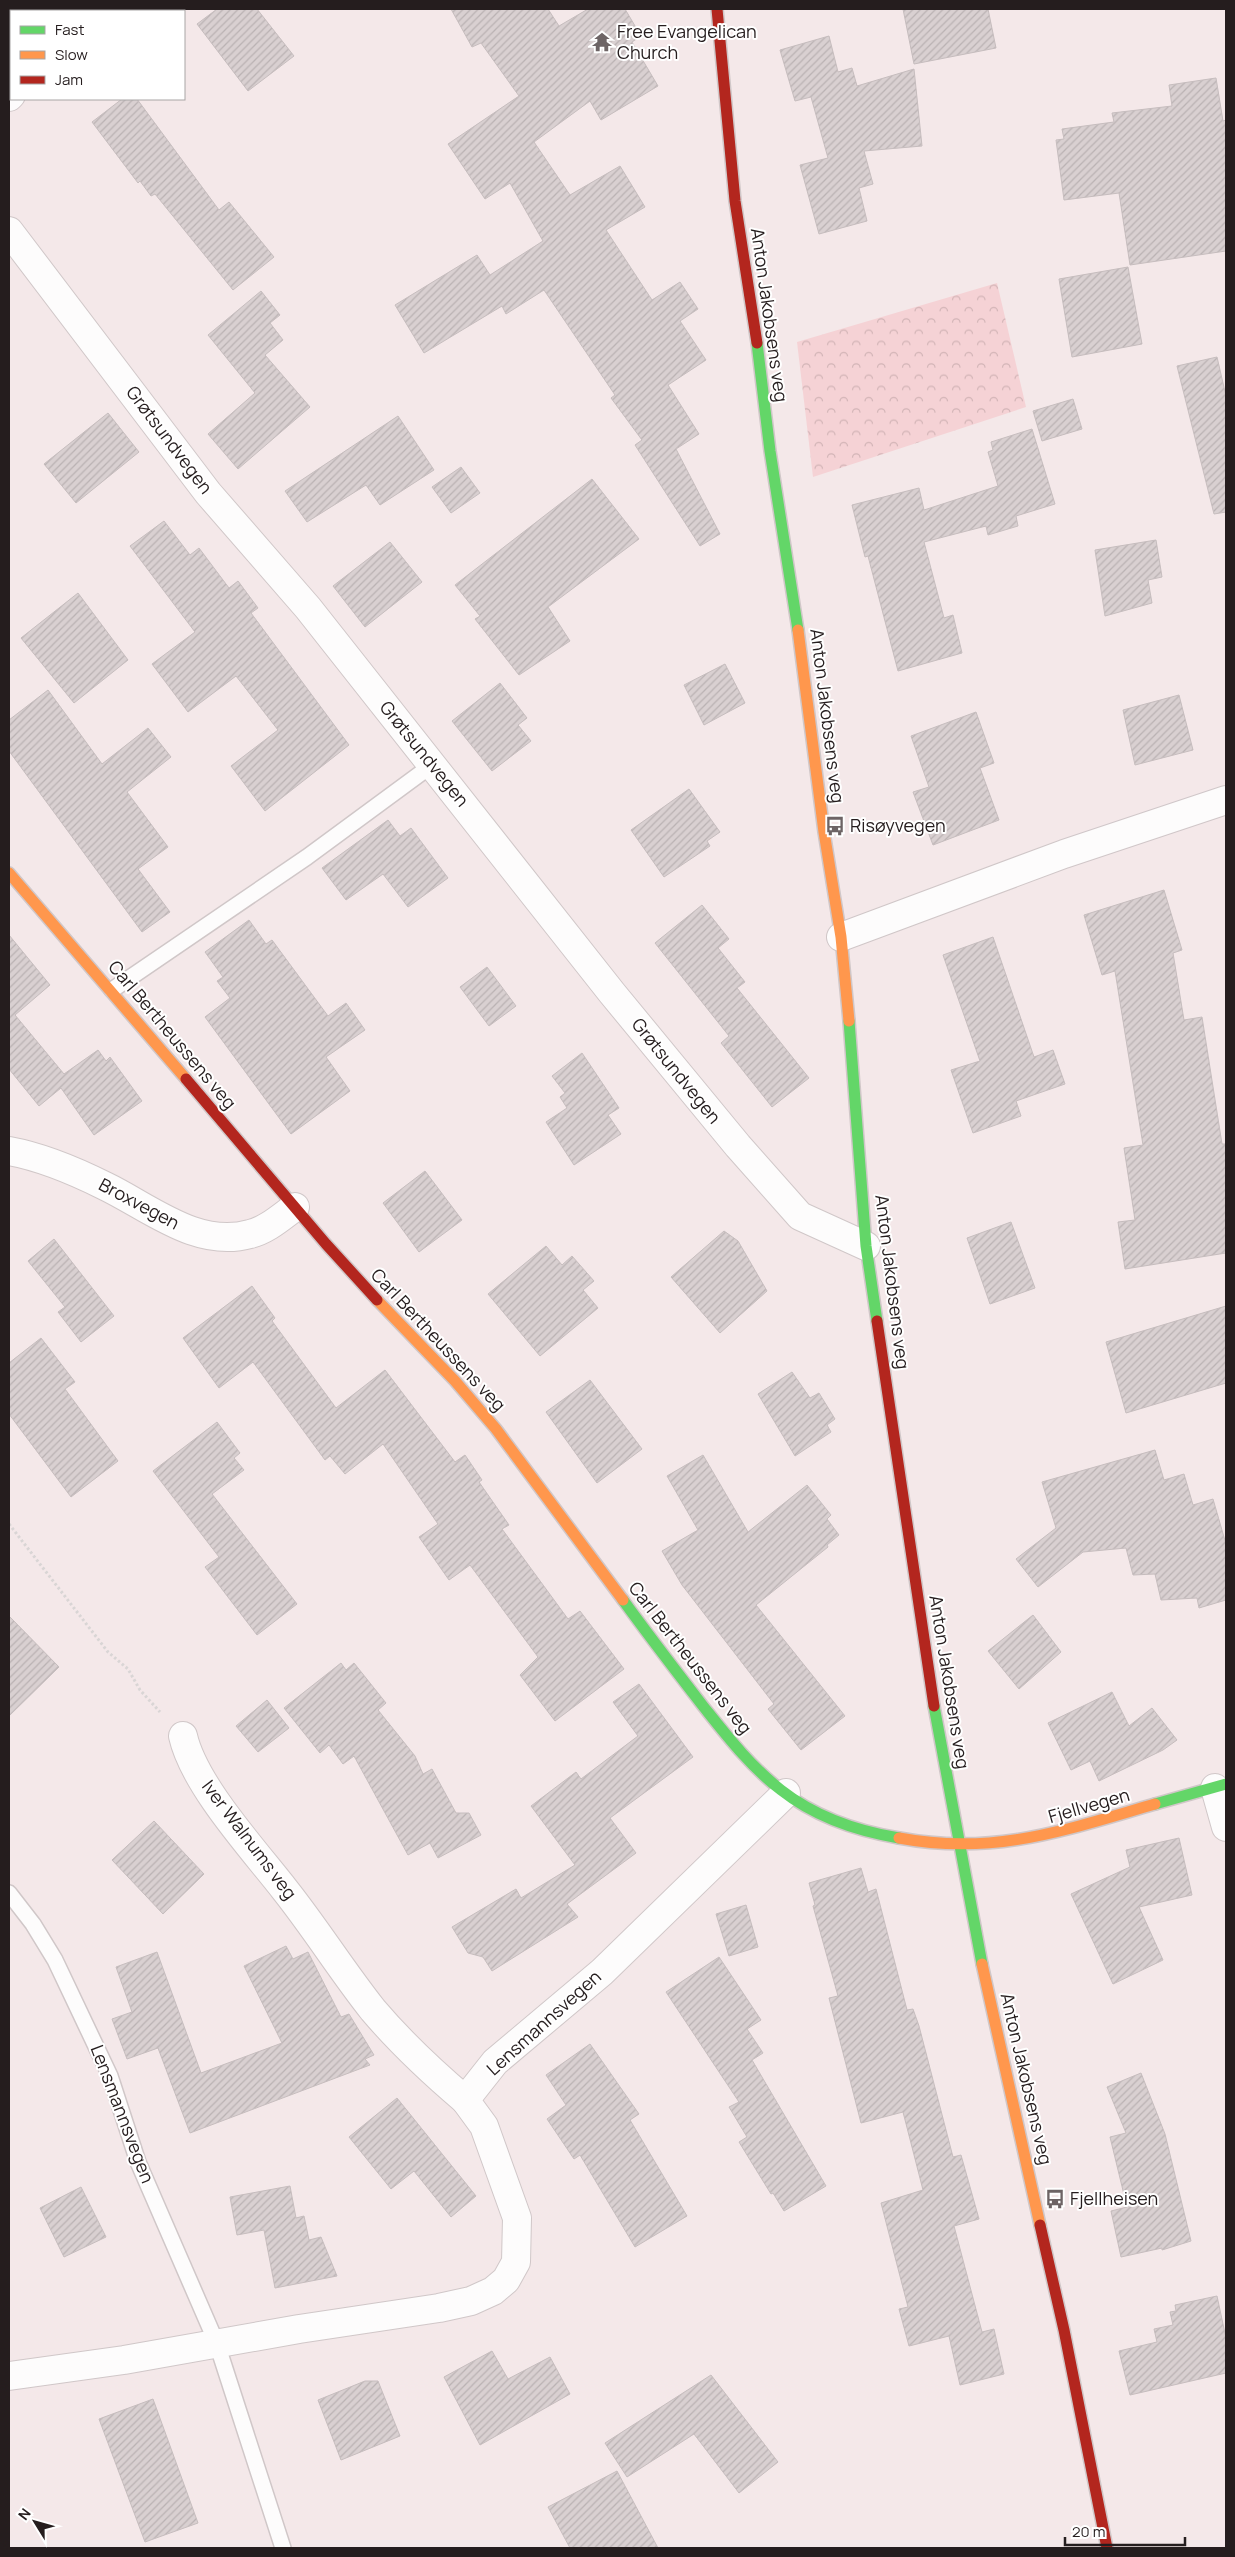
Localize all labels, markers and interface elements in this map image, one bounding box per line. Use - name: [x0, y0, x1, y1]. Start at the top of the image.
- legend: [10, 10, 185, 100]
- text: Fast: [55, 19, 84, 40]
- place label: Free Evangelican Church: [617, 19, 757, 64]
- temple icon: Free Evangelican Church: [591, 31, 613, 53]
- text: Slow: [55, 44, 88, 65]
- text: Jam: [55, 69, 83, 90]
- street label: Anton Jakobsens veg: [746, 226, 794, 403]
- street label: Grøtsundvegen: [121, 381, 218, 498]
- street label: Anton Jakobsens veg: [805, 627, 851, 804]
- street label: Grøtsundvegen: [375, 696, 475, 811]
- place label: Risøyvegen: [850, 813, 946, 837]
- bus stop icon: Risøyvegen: [824, 815, 846, 837]
- street label: Carl Bertheussens veg: [103, 955, 242, 1114]
- street label: Grøtsundvegen: [627, 1013, 727, 1128]
- street label: Broxvegen: [95, 1172, 184, 1234]
- street label: Anton Jakobsens veg: [870, 1193, 916, 1370]
- street label: Carl Bertheussens veg: [366, 1263, 511, 1416]
- street label: Carl Bertheussens veg: [624, 1576, 758, 1739]
- street label: Anton Jakobsens veg: [924, 1593, 976, 1770]
- street label: Iver Walnums veg: [197, 1775, 303, 1904]
- street label: Fjellvegen: [1045, 1782, 1132, 1828]
- street label: Lensmannsvegen: [481, 1964, 606, 2080]
- street label: Anton Jakobsens veg: [996, 1991, 1058, 2167]
- street label: Lensmannsvegen: [86, 2041, 160, 2186]
- place label: Fjellheisen: [1070, 2186, 1158, 2210]
- bus stop icon: Fjellheisen: [1044, 2188, 1066, 2210]
- north arrow: [10, 2497, 60, 2547]
- text: N: [14, 2504, 35, 2524]
- scale bar: [1065, 2514, 1185, 2546]
- text: 20 m: [1072, 2521, 1105, 2542]

